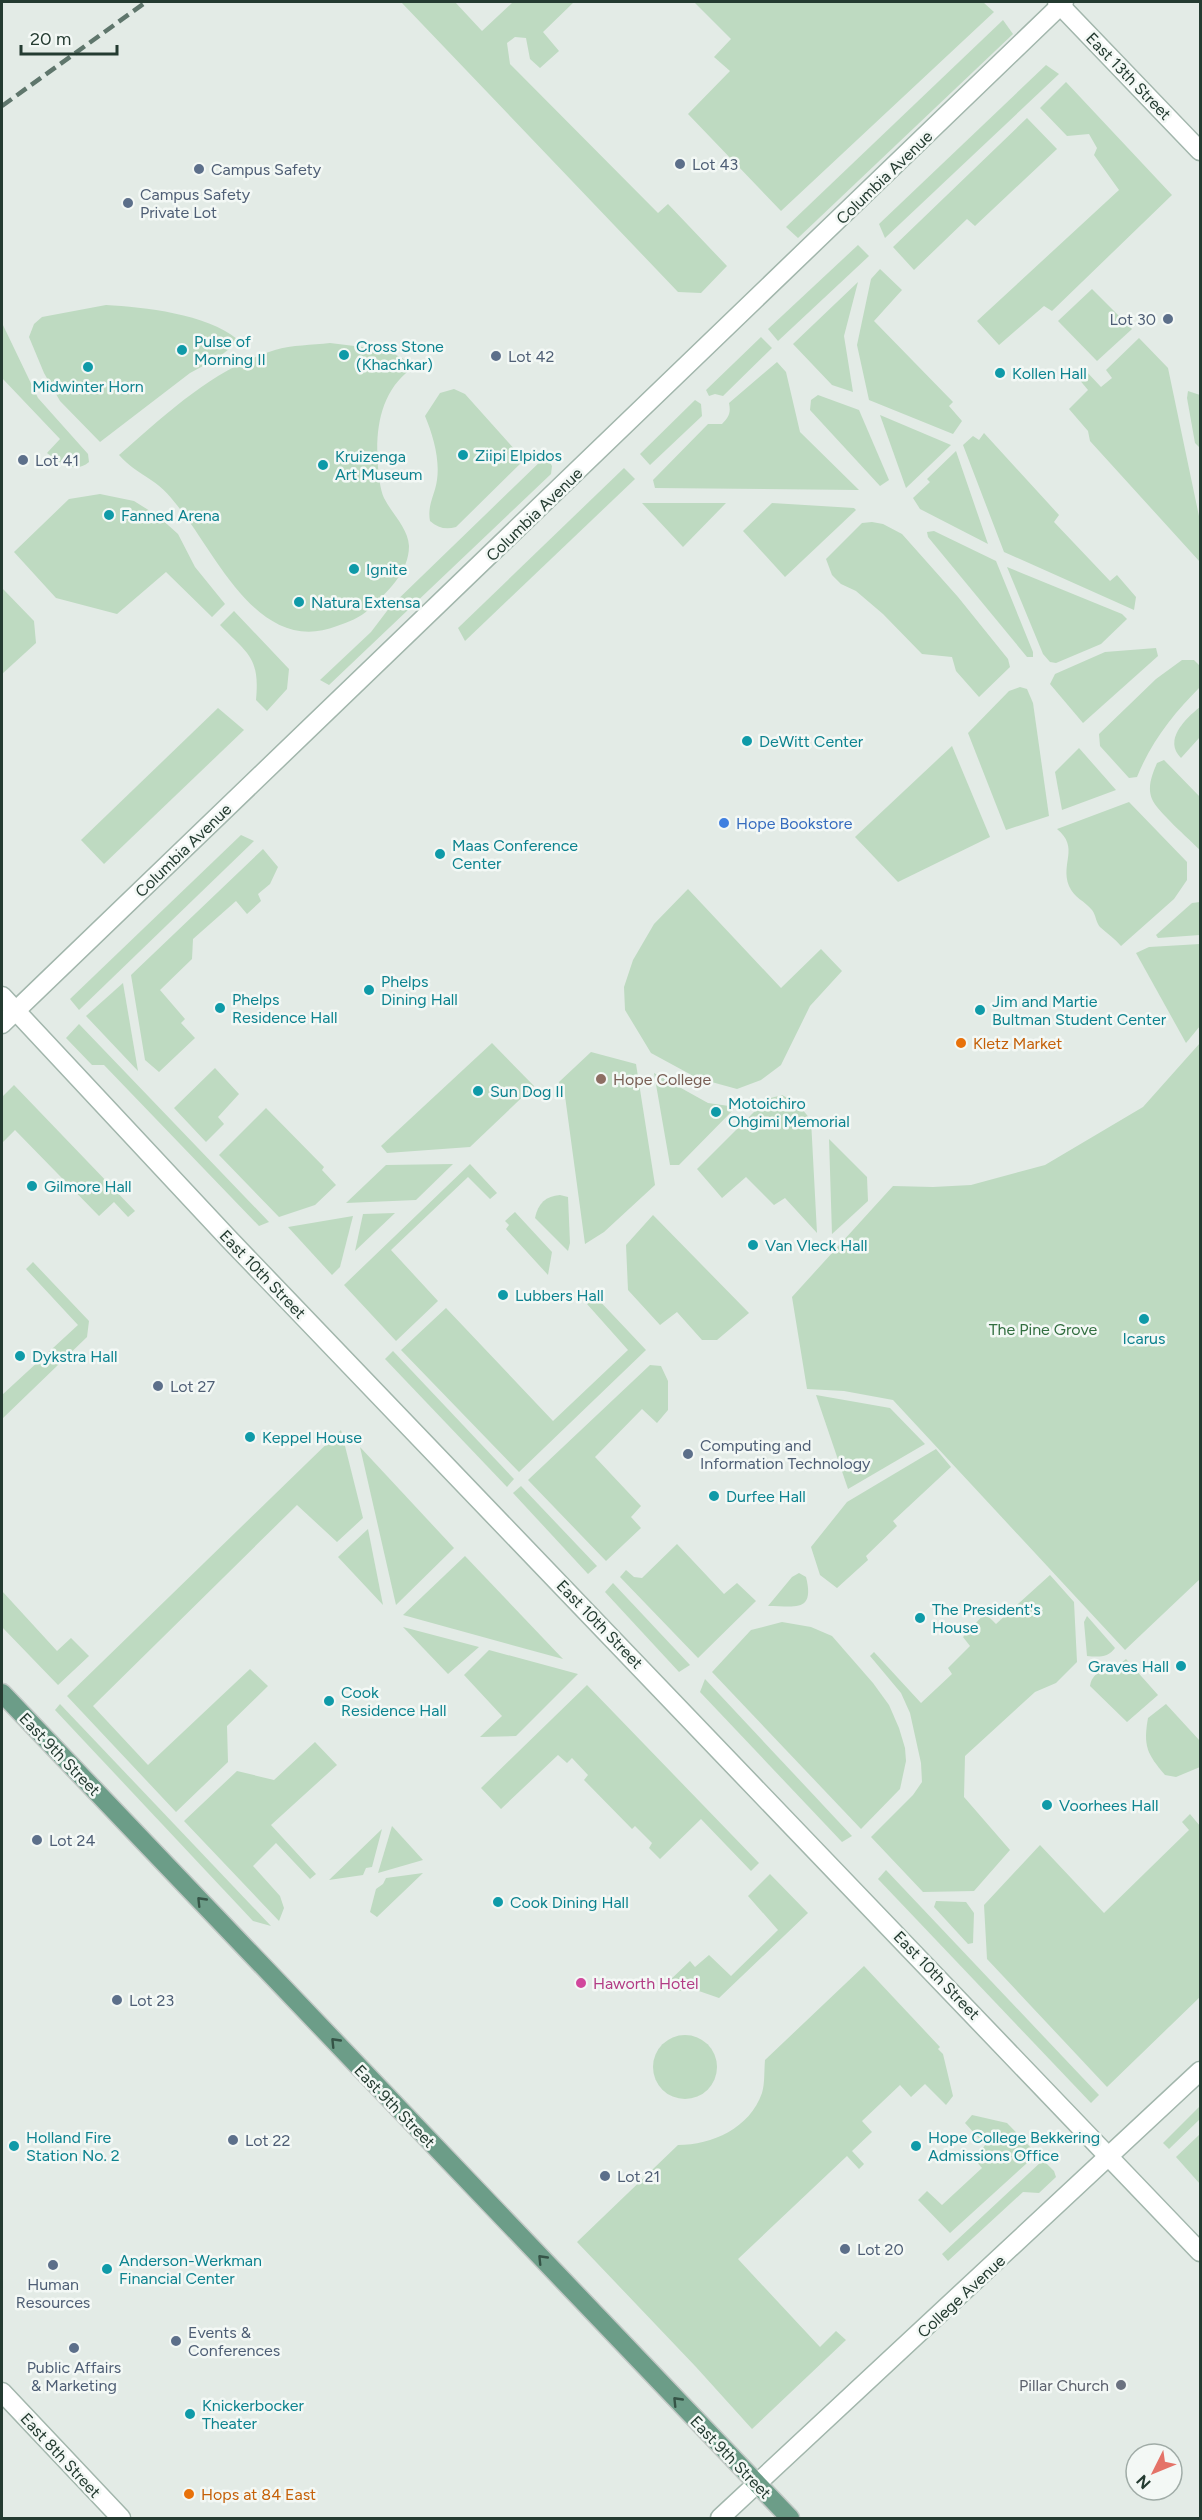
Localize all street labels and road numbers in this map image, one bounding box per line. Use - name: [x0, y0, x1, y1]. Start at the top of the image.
- street label: East 13th Street: [1082, 29, 1175, 124]
- street label: Columbia Avenue: [832, 127, 937, 228]
- street label: Columbia Avenue: [482, 464, 587, 565]
- street label: Columbia Avenue: [131, 800, 236, 901]
- street label: East 10th Street: [216, 1226, 310, 1323]
- street label: East 10th Street: [553, 1576, 647, 1673]
- street label: East 9th Street: [15, 1709, 104, 1800]
- street label: East 10th Street: [890, 1927, 984, 2024]
- street label: East 9th Street: [350, 2061, 439, 2152]
- street label: College Avenue: [914, 2251, 1009, 2342]
- street label: East 8th Street: [17, 2409, 105, 2502]
- street label: East 9th Street: [686, 2412, 775, 2503]

